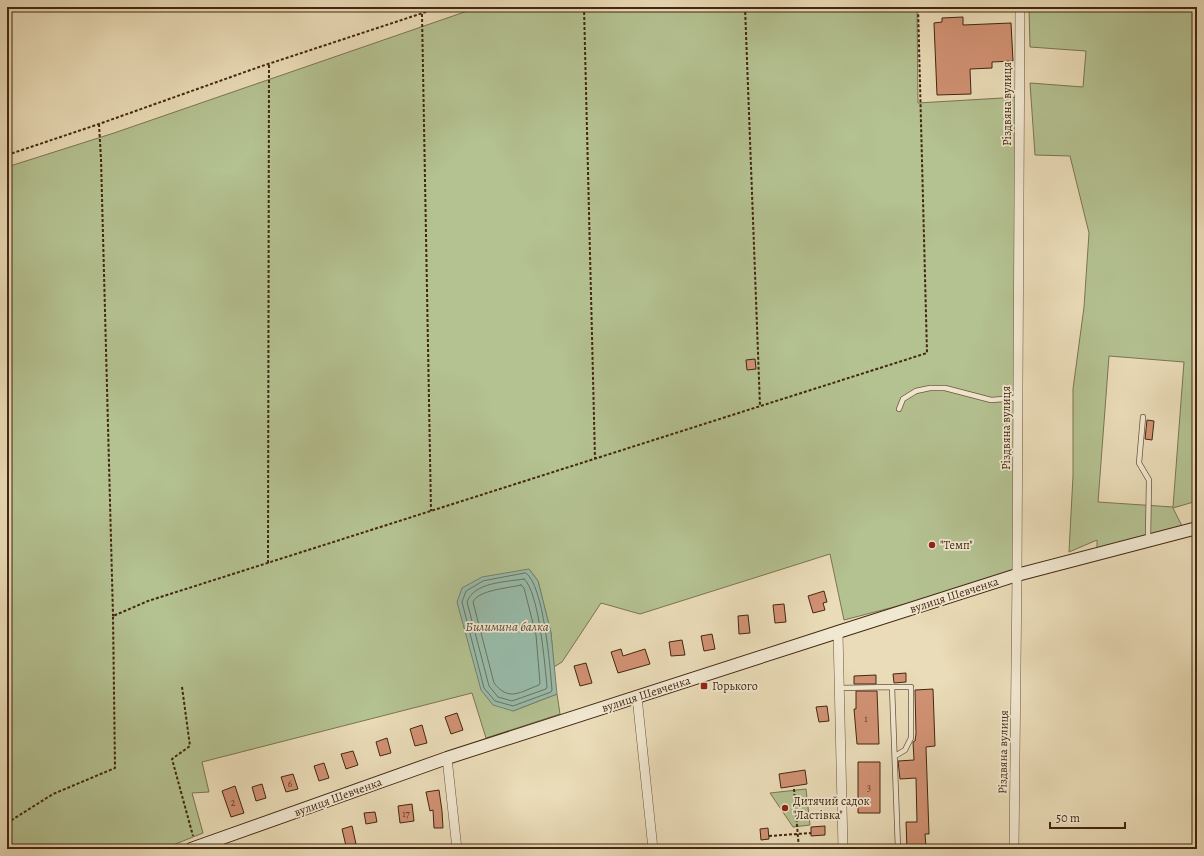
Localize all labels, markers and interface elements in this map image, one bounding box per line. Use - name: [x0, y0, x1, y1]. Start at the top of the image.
- street label: Різдвяна вулиця: [999, 62, 1015, 146]
- street label: Різдвяна вулиця: [998, 386, 1014, 470]
- place label: "Темп": [940, 537, 973, 553]
- marker: "Темп": [927, 540, 937, 550]
- street label: вулиця Шевченка: [908, 573, 1001, 617]
- water label: Билимина балка: [465, 618, 549, 635]
- street label: вулиця Шевченка: [600, 672, 693, 716]
- place label: Горького: [712, 678, 758, 694]
- marker: Горького: [699, 681, 709, 691]
- street label: Різдвяна вулиця: [994, 710, 1012, 794]
- house number: 1: [864, 712, 868, 725]
- street label: вулиця Шевченка: [292, 774, 385, 820]
- house number: 6: [288, 777, 293, 790]
- house number: 3: [867, 781, 871, 794]
- place label: Дитячий садок "Ластівка": [793, 793, 870, 823]
- house number: 2: [231, 796, 236, 809]
- marker: Дитячий садок "Ластівка": [780, 803, 790, 813]
- scale bar: [1050, 804, 1125, 830]
- house number: 17: [402, 807, 411, 820]
- text: 50 m: [1056, 810, 1080, 826]

